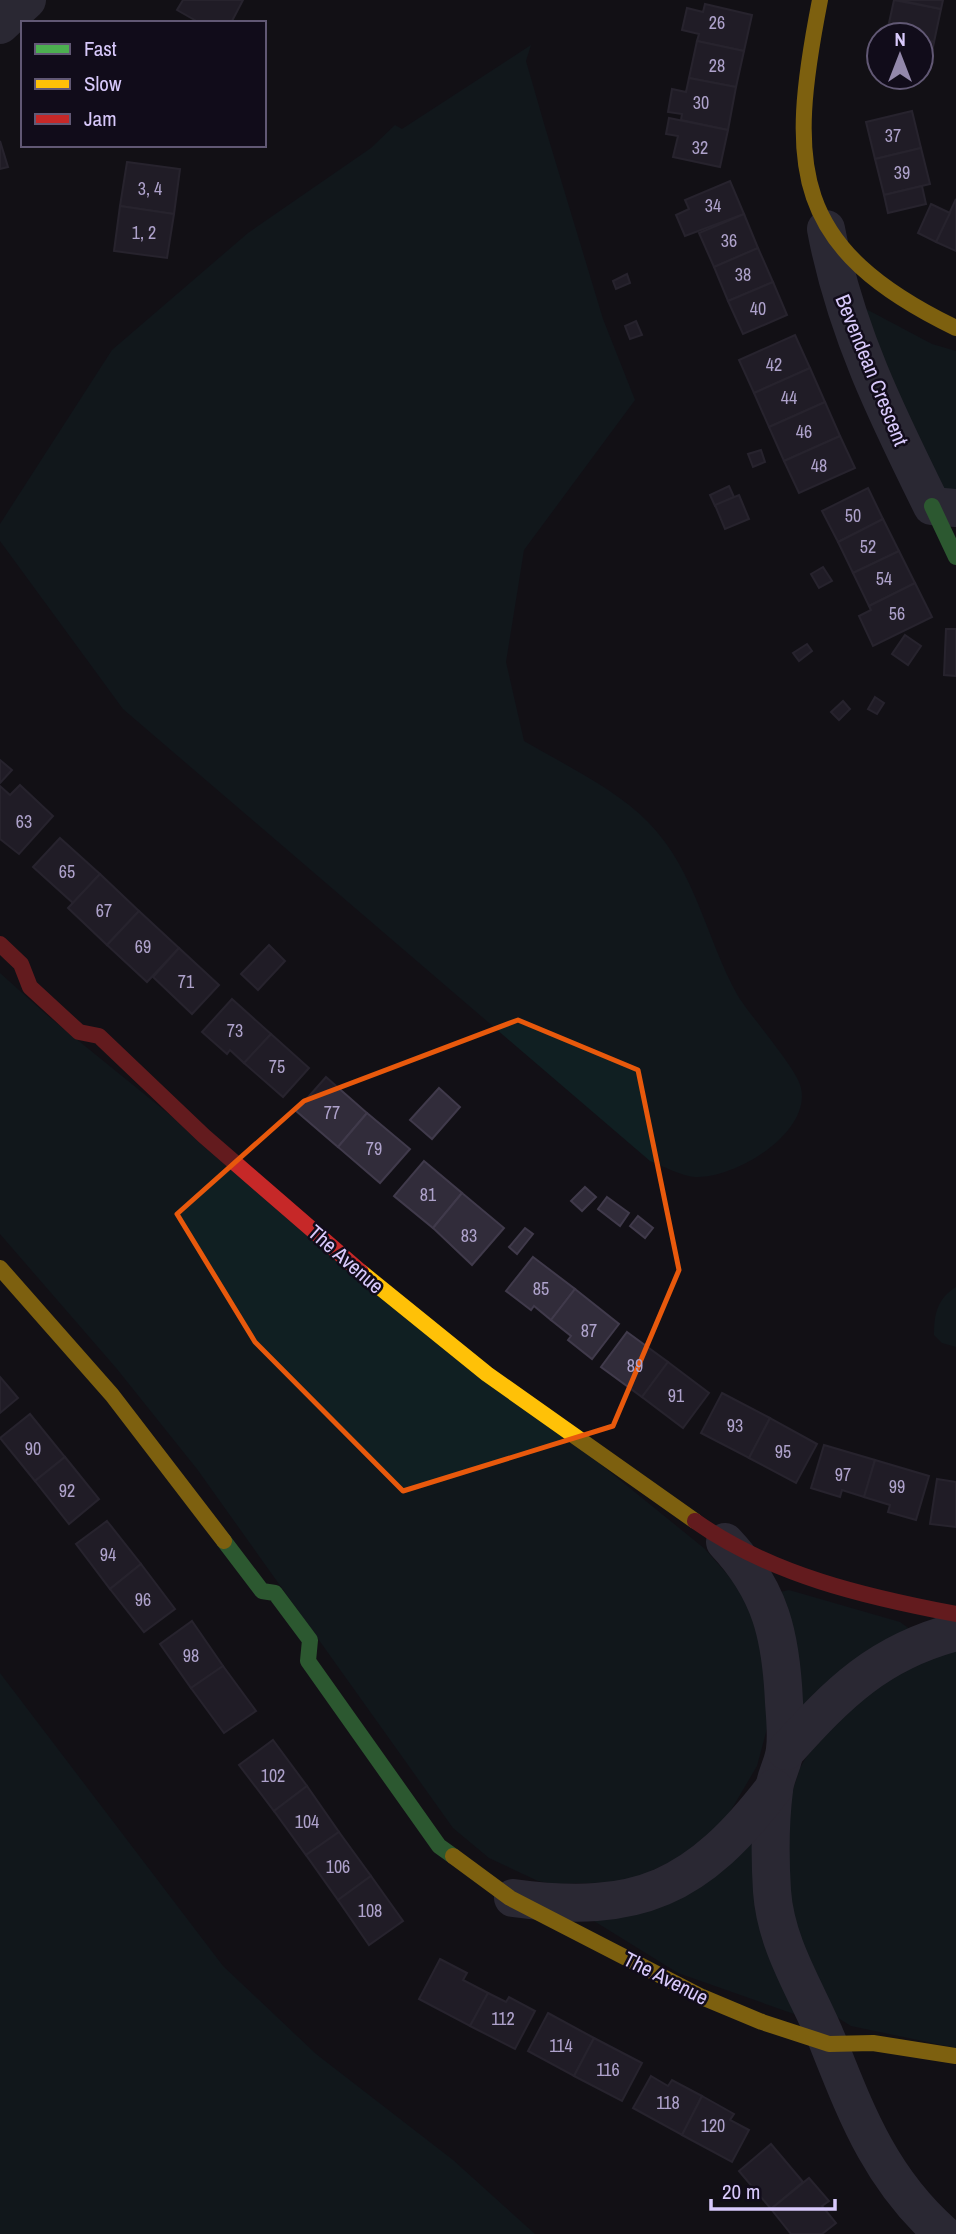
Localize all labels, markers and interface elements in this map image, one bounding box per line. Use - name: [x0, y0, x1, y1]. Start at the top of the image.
- house number: 26: [709, 10, 725, 35]
- legend: [21, 21, 266, 147]
- north arrow: [865, 21, 935, 91]
- text: N: [894, 26, 906, 52]
- text: Fast: [84, 34, 117, 63]
- house number: 28: [709, 53, 725, 78]
- text: Slow: [84, 69, 122, 98]
- house number: 30: [693, 90, 709, 115]
- text: Jam: [84, 104, 117, 133]
- house number: 37: [885, 123, 901, 148]
- house number: 32: [692, 135, 708, 160]
- house number: 39: [894, 160, 910, 185]
- house number: 3, 4: [138, 176, 162, 201]
- house number: 34: [705, 193, 721, 218]
- house number: 1, 2: [132, 220, 156, 245]
- house number: 36: [721, 228, 737, 253]
- house number: 38: [735, 262, 751, 287]
- street label: Bevendean Crescent: [828, 290, 916, 450]
- house number: 40: [750, 296, 766, 321]
- house number: 42: [766, 352, 782, 377]
- house number: 44: [781, 385, 797, 410]
- house number: 46: [796, 419, 812, 444]
- house number: 48: [811, 453, 827, 478]
- house number: 50: [845, 503, 861, 528]
- house number: 52: [860, 534, 876, 559]
- house number: 54: [876, 566, 892, 591]
- house number: 56: [889, 601, 905, 626]
- house number: 63: [16, 809, 32, 834]
- house number: 65: [59, 859, 75, 884]
- house number: 67: [96, 898, 112, 923]
- house number: 69: [135, 934, 151, 959]
- house number: 71: [178, 969, 195, 994]
- house number: 73: [227, 1018, 243, 1043]
- house number: 75: [269, 1054, 285, 1079]
- house number: 77: [324, 1100, 340, 1125]
- house number: 79: [366, 1136, 382, 1161]
- house number: 81: [420, 1182, 437, 1207]
- street label: The Avenue: [302, 1218, 390, 1300]
- house number: 83: [461, 1223, 477, 1248]
- house number: 85: [533, 1276, 549, 1301]
- house number: 87: [581, 1318, 597, 1343]
- house number: 89: [627, 1353, 643, 1378]
- house number: 91: [668, 1383, 685, 1408]
- house number: 93: [727, 1413, 743, 1438]
- house number: 90: [25, 1436, 41, 1461]
- house number: 95: [775, 1439, 791, 1464]
- house number: 97: [835, 1462, 851, 1487]
- house number: 99: [889, 1474, 905, 1499]
- house number: 92: [59, 1478, 75, 1503]
- house number: 94: [100, 1542, 116, 1567]
- house number: 96: [135, 1587, 151, 1612]
- house number: 98: [183, 1643, 199, 1668]
- house number: 102: [261, 1763, 285, 1788]
- house number: 104: [295, 1809, 319, 1834]
- house number: 106: [326, 1854, 350, 1879]
- house number: 108: [358, 1898, 382, 1923]
- street label: The Avenue: [619, 1944, 713, 2012]
- house number: 112: [491, 2006, 515, 2031]
- house number: 114: [549, 2033, 573, 2058]
- house number: 116: [596, 2057, 620, 2082]
- house number: 118: [656, 2090, 680, 2115]
- house number: 120: [701, 2113, 725, 2138]
- scale bar: [711, 2168, 835, 2212]
- text: 20 m: [722, 2177, 760, 2206]

